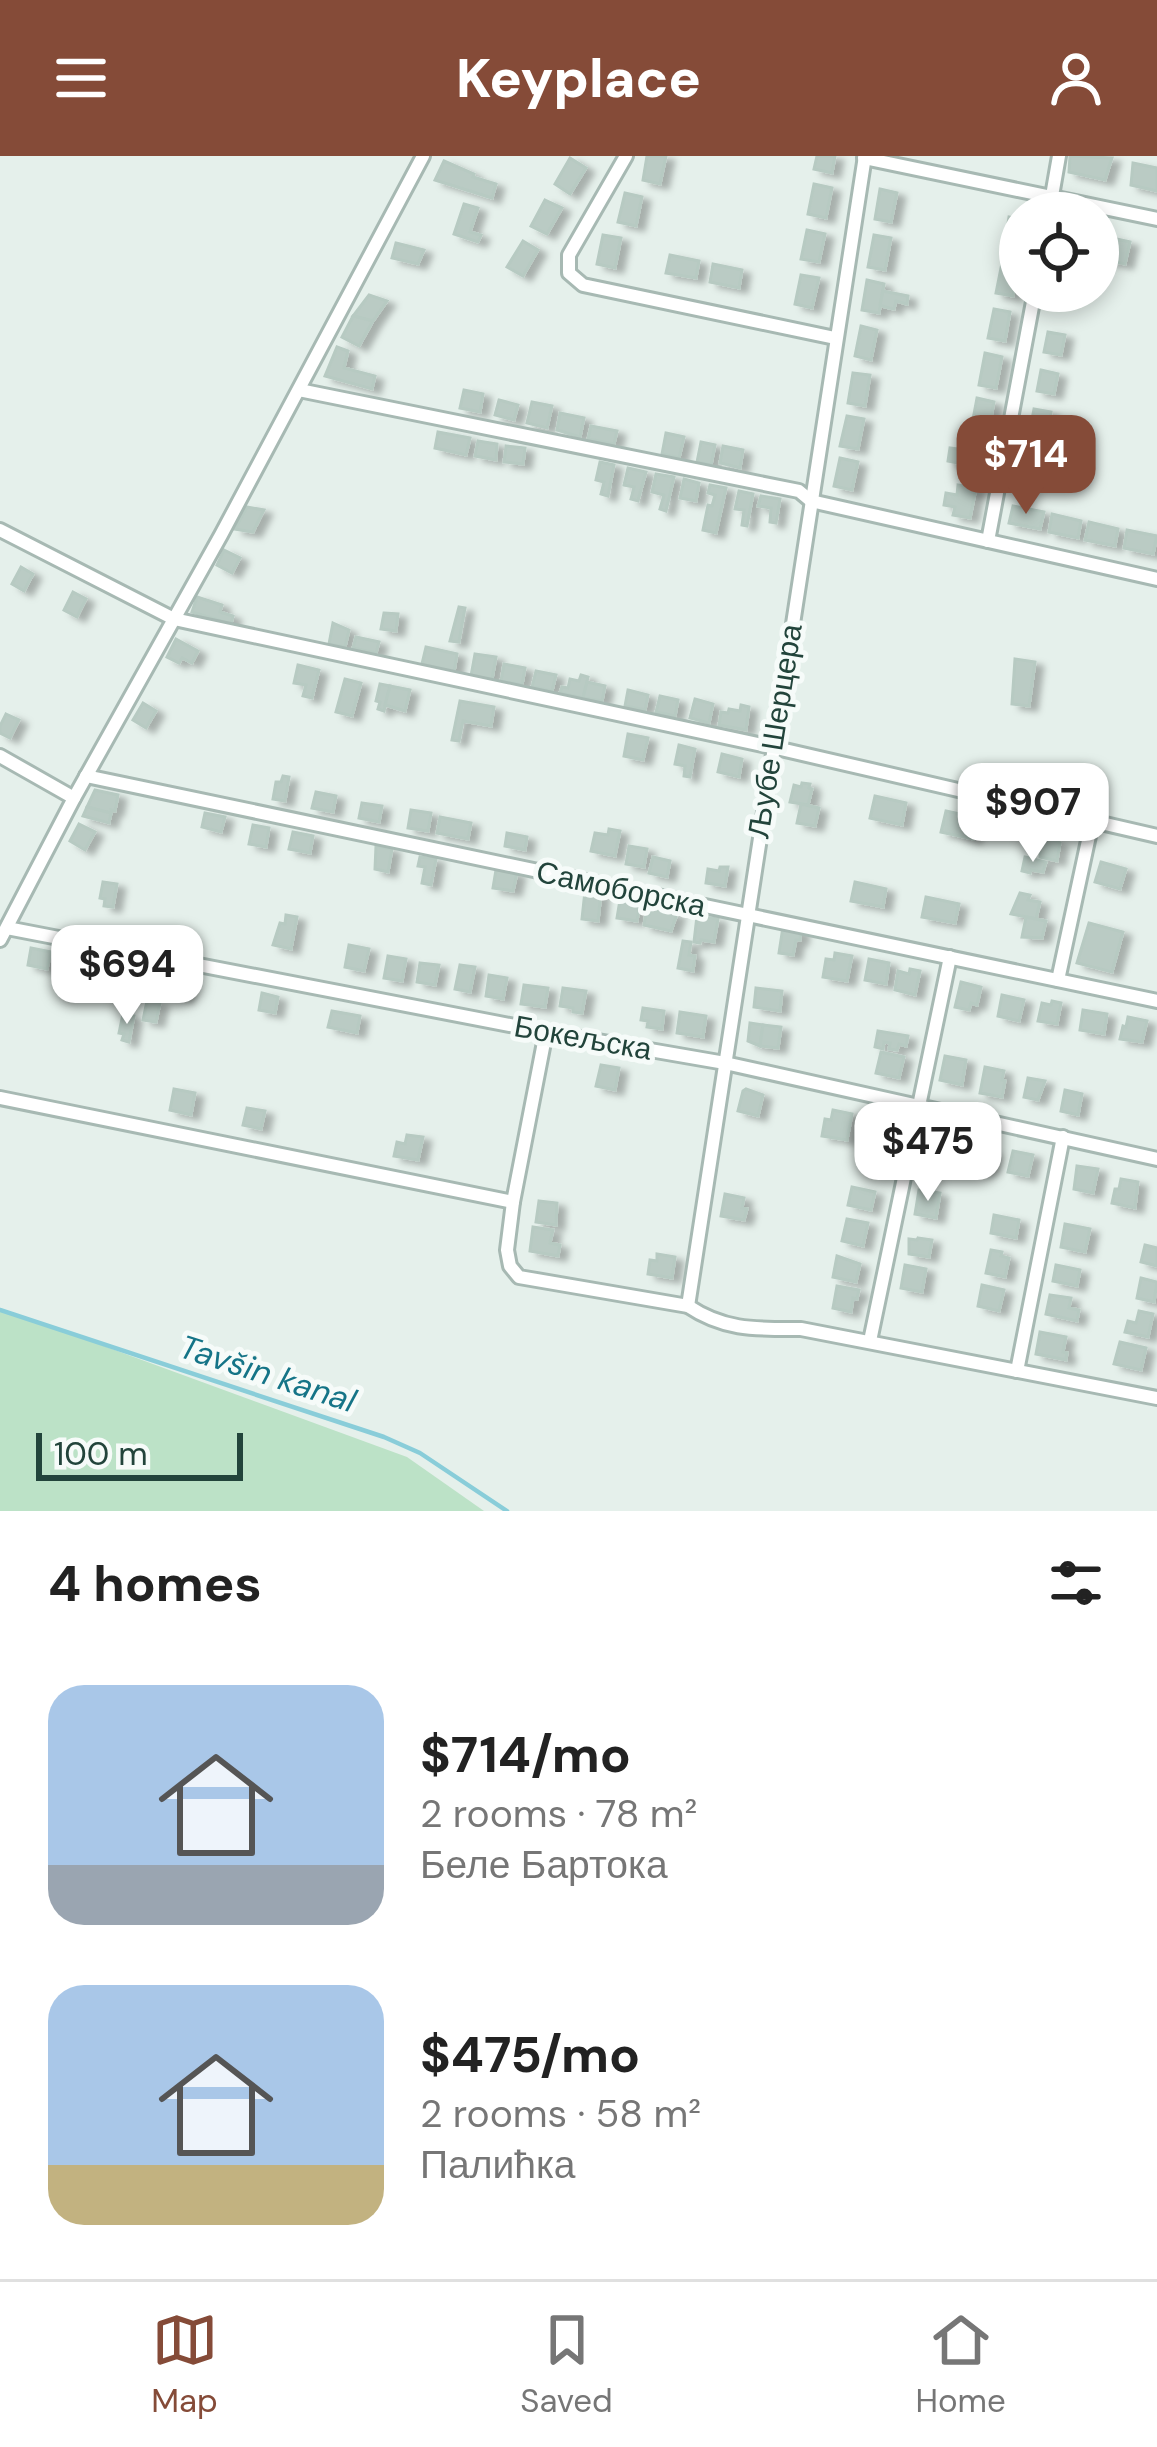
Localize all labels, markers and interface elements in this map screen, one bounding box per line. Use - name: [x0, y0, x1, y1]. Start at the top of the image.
- text: Keyplace: [456, 43, 701, 114]
- icon: menu: [48, 45, 114, 111]
- icon: person: [1043, 45, 1109, 111]
- map controls: [999, 192, 1119, 312]
- button: locate: [999, 192, 1119, 312]
- pin: $714: [955, 415, 1097, 517]
- text: $714: [984, 428, 1068, 479]
- street label: Љубе Шерцера: [738, 621, 811, 841]
- pin: $907: [962, 763, 1104, 865]
- text: $907: [985, 776, 1081, 827]
- street label: Самоборска: [533, 852, 710, 926]
- pin: $694: [56, 925, 198, 1027]
- text: $694: [78, 938, 176, 989]
- street label: Бокељска: [511, 1006, 655, 1069]
- pin: $475: [857, 1102, 999, 1204]
- text: $475: [881, 1115, 975, 1166]
- water label: Tavšin kanal: [174, 1325, 362, 1422]
- scale bar: [36, 1427, 243, 1480]
- text: 100 m: [54, 1432, 148, 1475]
- text: 4 homes: [48, 1550, 262, 1617]
- icon: filters: [1043, 1550, 1109, 1616]
- text: $714/mo: [420, 1721, 631, 1788]
- icon: home: [144, 1733, 288, 1877]
- text: 2 rooms · 78 m²: [420, 1788, 697, 1839]
- text: Беле Бартока: [420, 1839, 668, 1890]
- text: $475/mo: [420, 2021, 640, 2088]
- icon: home: [144, 2033, 288, 2177]
- text: 2 rooms · 58 m²: [420, 2088, 701, 2139]
- text: Палићка: [420, 2139, 576, 2190]
- tab: Map: [151, 2307, 218, 2422]
- tab: Saved: [520, 2307, 613, 2422]
- tab: Home: [915, 2307, 1006, 2422]

